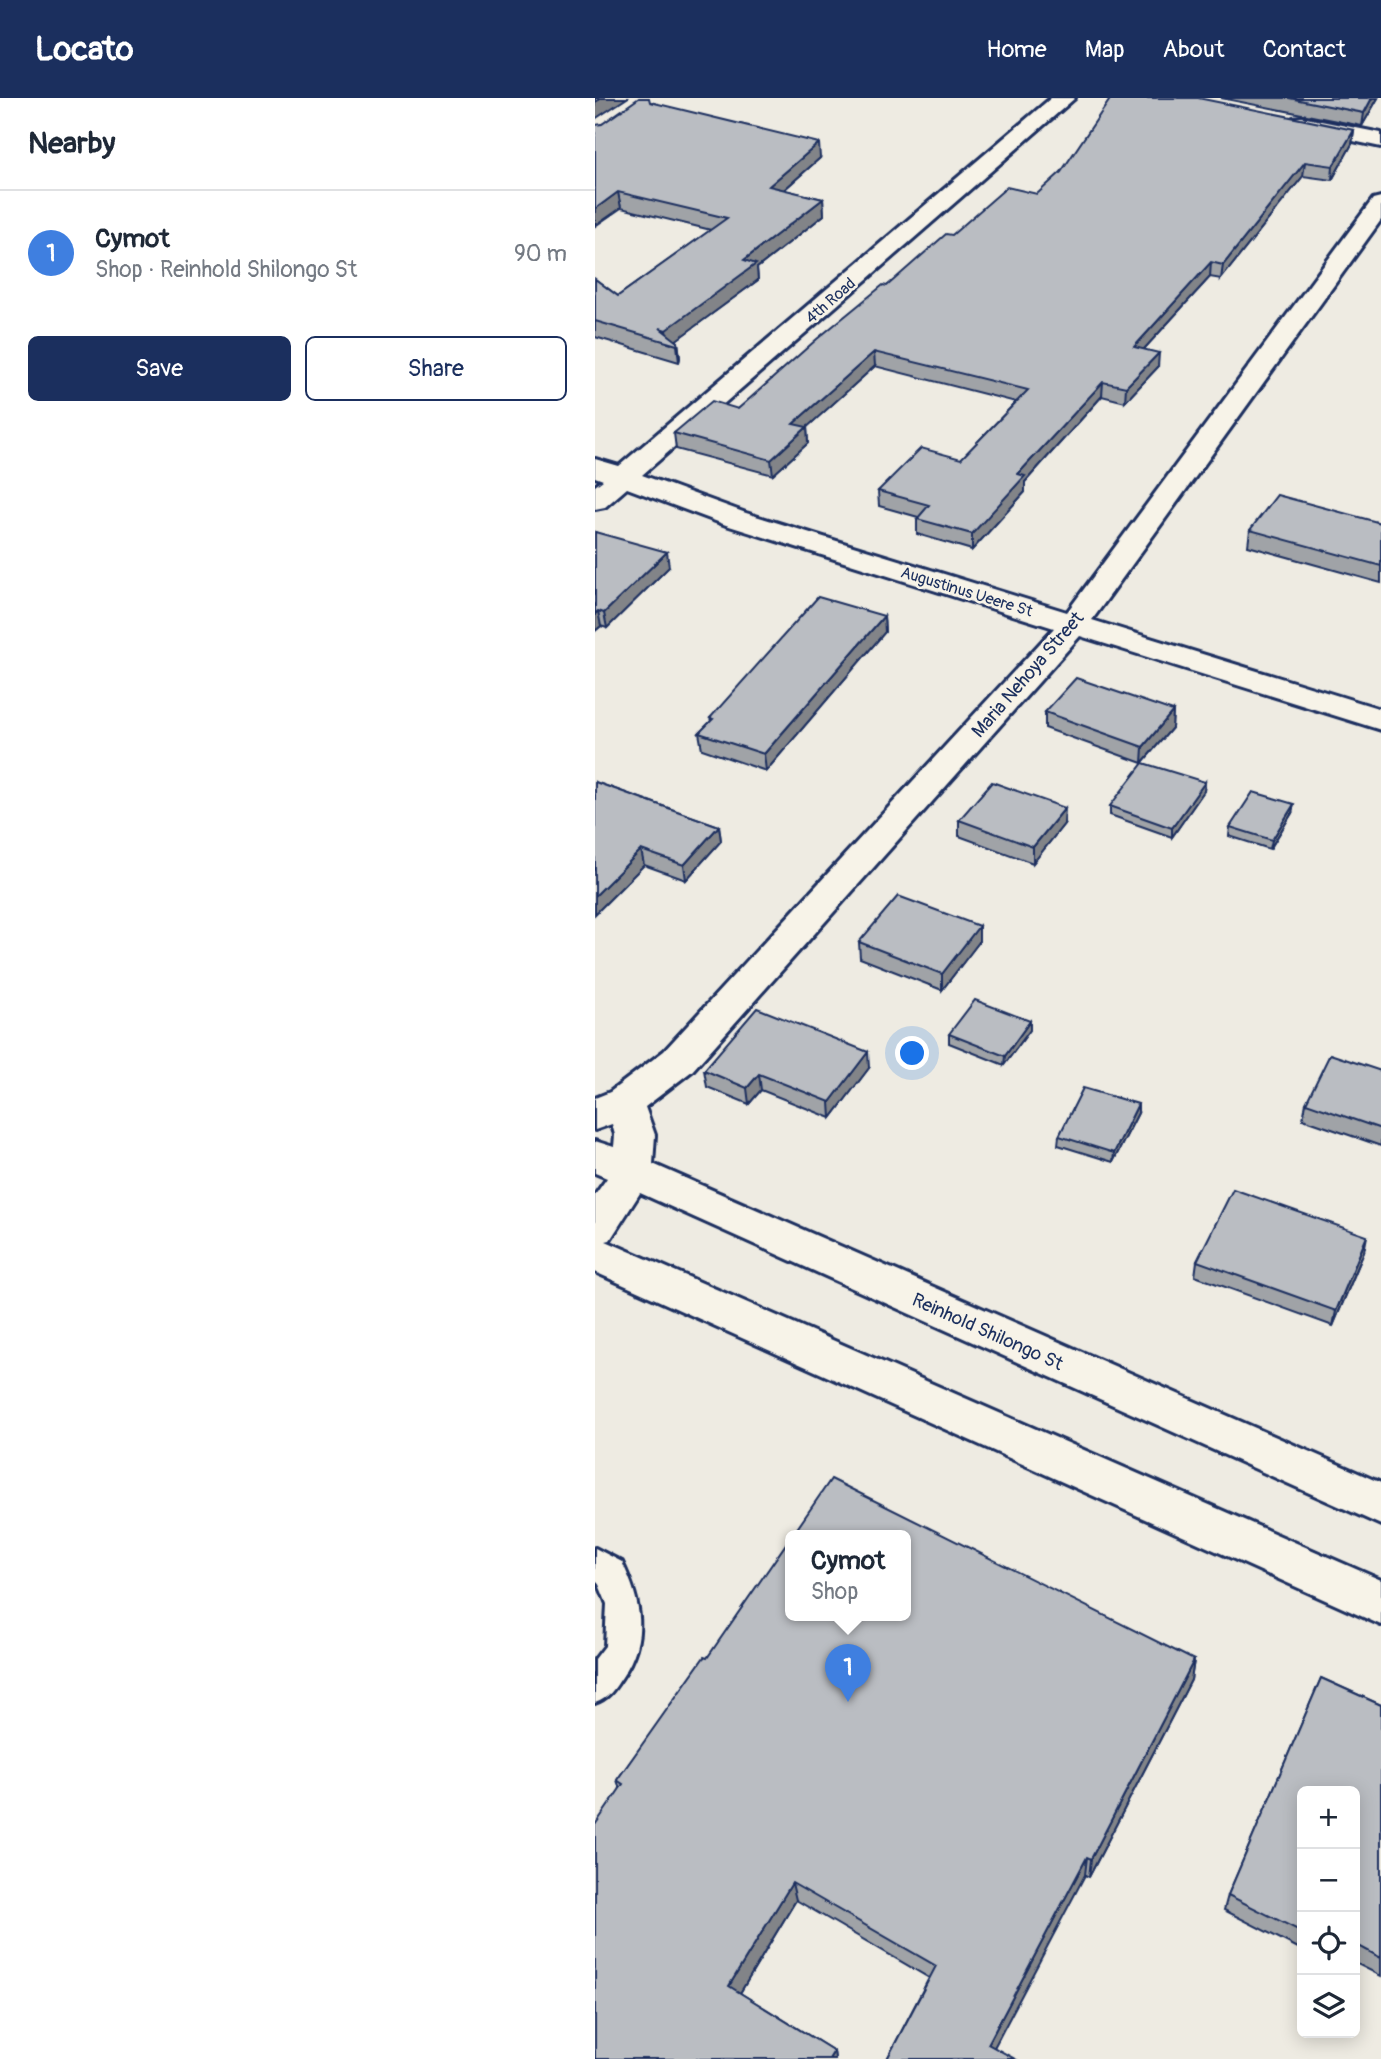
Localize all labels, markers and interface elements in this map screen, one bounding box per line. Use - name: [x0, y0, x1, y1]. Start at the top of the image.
- text: Locato: [35, 29, 133, 70]
- text: Home: [986, 35, 1047, 64]
- text: Map: [1085, 35, 1125, 64]
- text: About: [1163, 35, 1225, 64]
- text: Contact: [1263, 35, 1346, 64]
- text: Nearby: [28, 125, 115, 162]
- text: Cymot: [95, 223, 170, 255]
- text: 1: [47, 239, 56, 268]
- text: 90 m: [514, 239, 567, 268]
- text: Shop · Reinhold Shilongo St: [95, 255, 357, 284]
- street label: 4th Road: [802, 274, 860, 328]
- button: Save: [28, 336, 291, 401]
- button: Share: [305, 336, 567, 401]
- street label: Augustinus Ueere St: [898, 562, 1036, 622]
- street label: Maria Nehoya Street: [966, 606, 1089, 743]
- your location: [895, 1036, 929, 1070]
- street label: Reinhold Shilongo St: [908, 1288, 1067, 1376]
- popup: [785, 1530, 911, 1621]
- text: Cymot: [811, 1545, 885, 1577]
- text: Shop: [811, 1577, 858, 1606]
- pin: 1: [825, 1644, 871, 1702]
- map controls: [1297, 1786, 1360, 2038]
- button: +: [1297, 1786, 1360, 1849]
- button: −: [1297, 1849, 1360, 1912]
- button: locate: [1297, 1912, 1360, 1975]
- button: layers: [1297, 1975, 1360, 2038]

